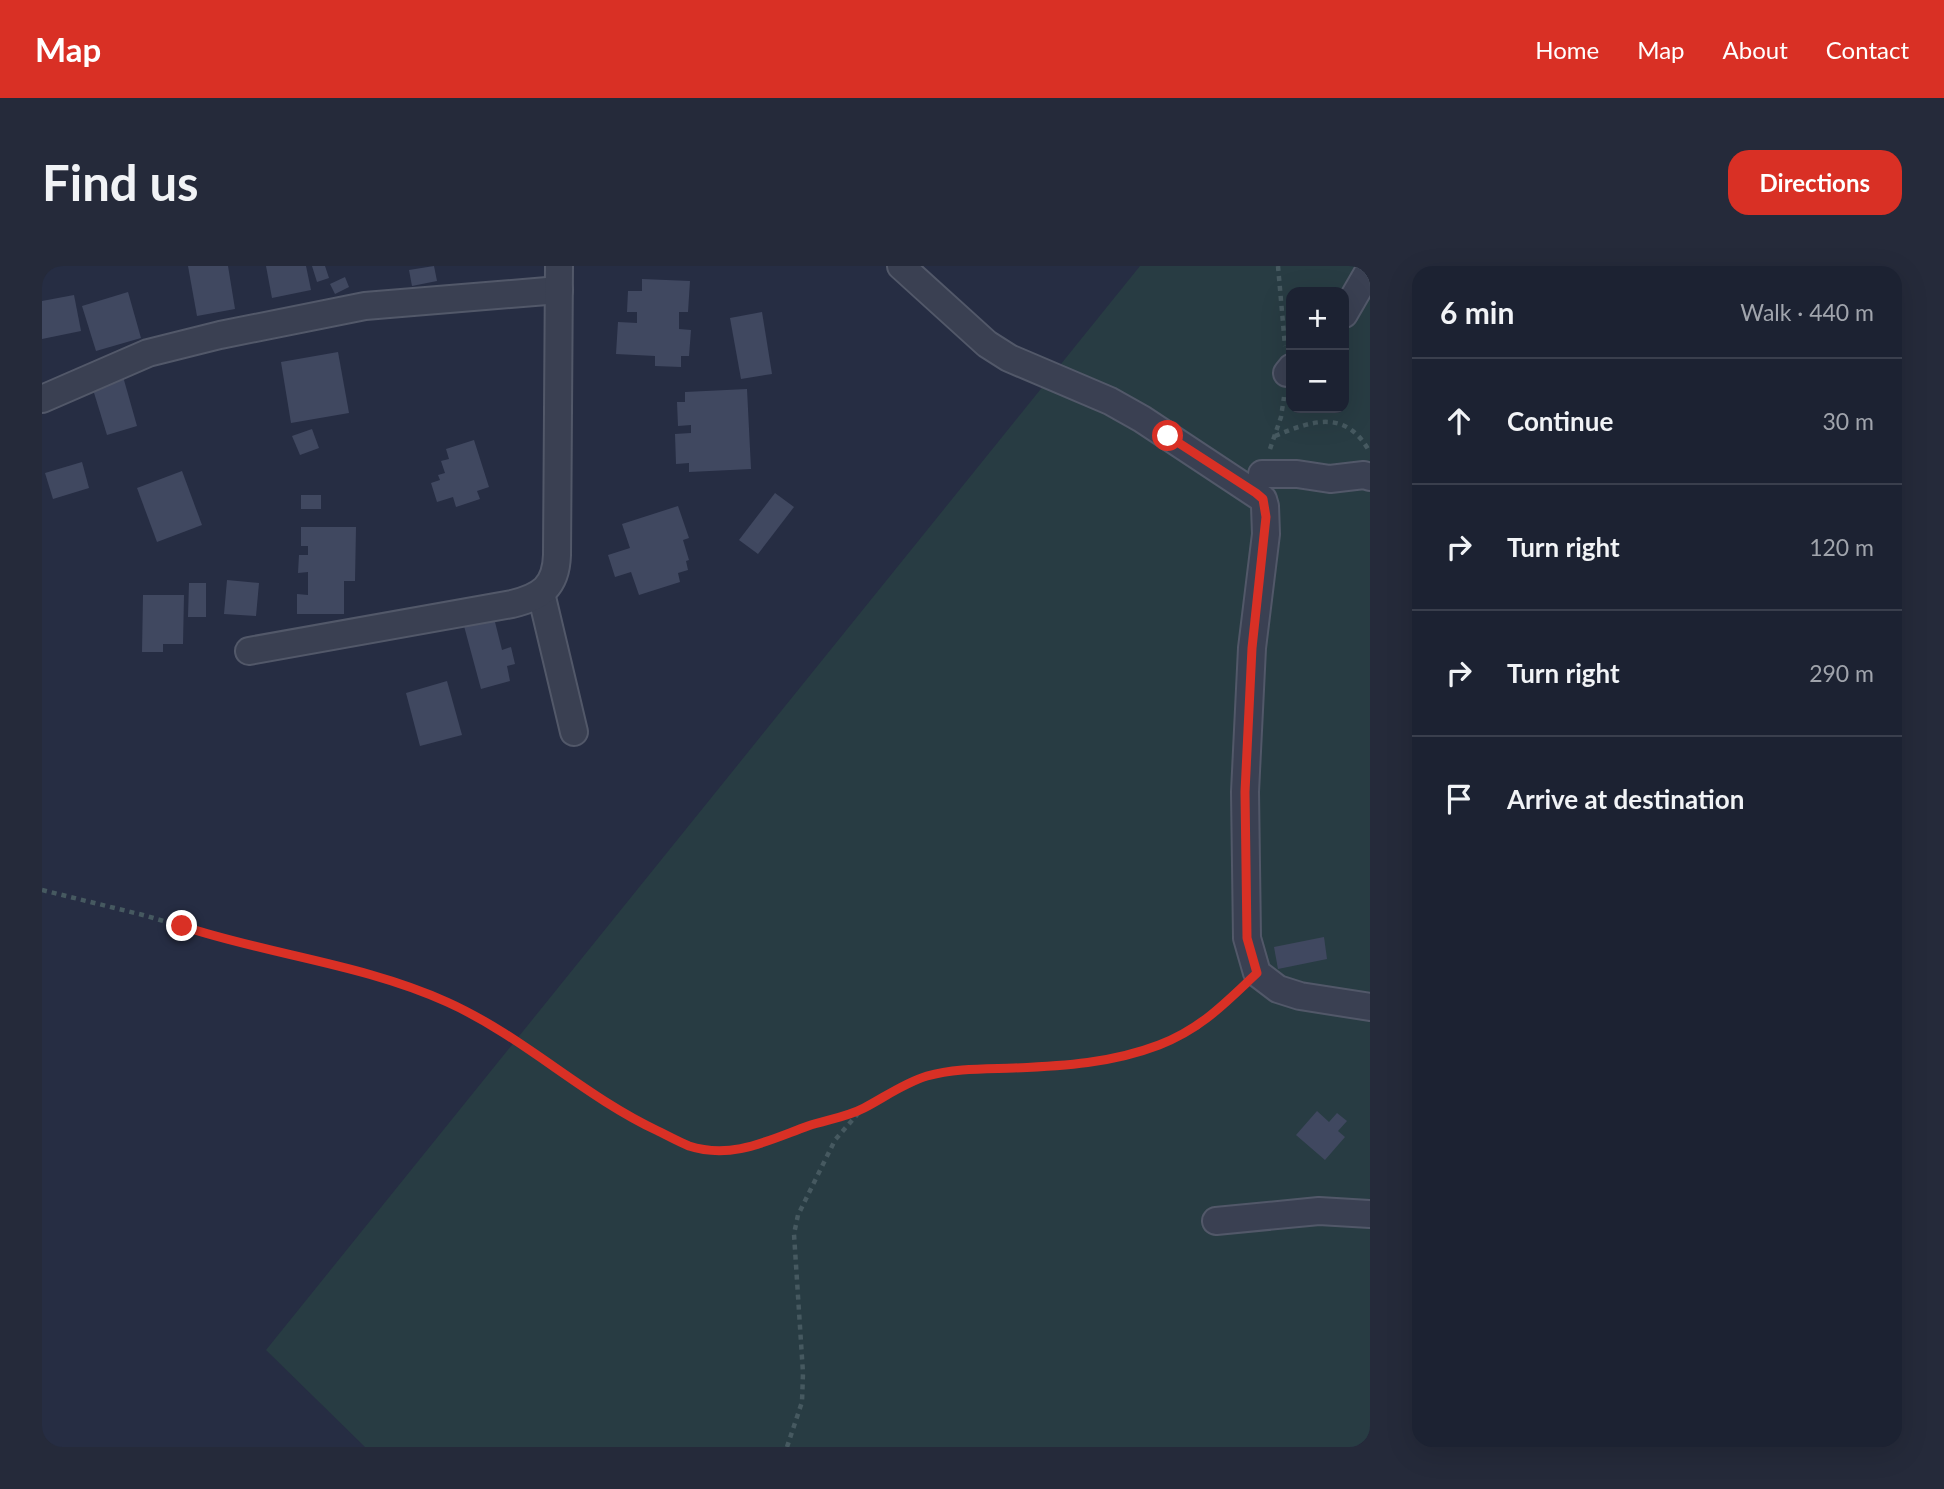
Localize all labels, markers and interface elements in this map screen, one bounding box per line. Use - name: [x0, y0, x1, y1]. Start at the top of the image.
- text: Map: [35, 29, 101, 69]
- text: Home: [1535, 35, 1599, 64]
- text: Map: [1637, 35, 1685, 64]
- text: About: [1723, 35, 1788, 64]
- text: Contact: [1826, 35, 1909, 64]
- button: Directions: [1728, 150, 1902, 215]
- text: Find us: [42, 153, 199, 211]
- map controls: [1286, 287, 1349, 413]
- button: +: [1286, 287, 1349, 350]
- text: 6 min: [1440, 294, 1514, 330]
- text: Walk · 440 m: [1740, 298, 1874, 326]
- button: −: [1286, 350, 1349, 413]
- icon: ahead: [1440, 402, 1478, 440]
- text: Continue: [1507, 405, 1613, 437]
- text: 30 m: [1823, 407, 1874, 435]
- route start: [1152, 420, 1183, 451]
- icon: right: [1440, 528, 1478, 566]
- text: Turn right: [1507, 531, 1620, 563]
- text: 120 m: [1809, 533, 1874, 561]
- icon: right: [1440, 654, 1478, 692]
- text: Turn right: [1507, 657, 1620, 689]
- text: 290 m: [1809, 659, 1874, 687]
- icon: arrive: [1440, 780, 1478, 818]
- text: Arrive at destination: [1507, 783, 1744, 815]
- route end: [166, 910, 197, 941]

